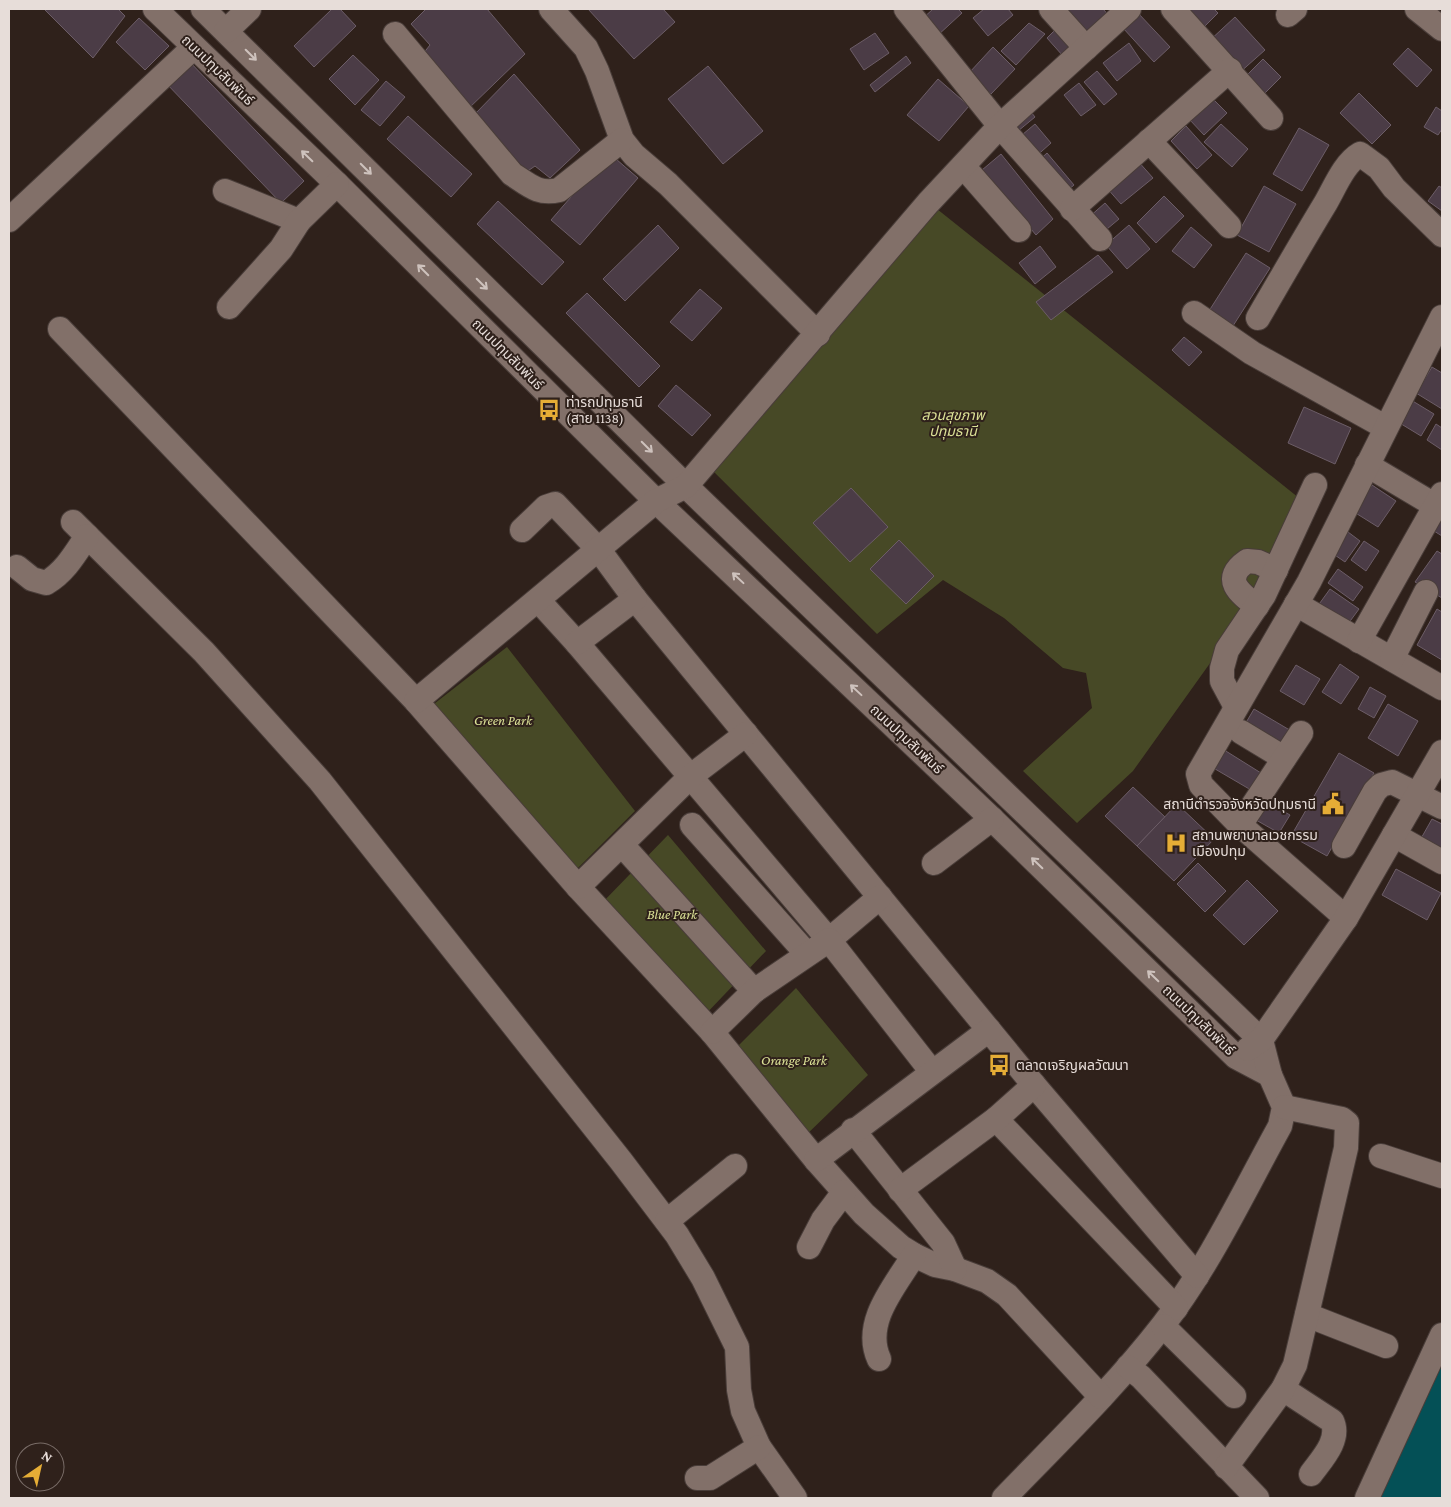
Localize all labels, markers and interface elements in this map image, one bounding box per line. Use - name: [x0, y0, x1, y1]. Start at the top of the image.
- street label: ถนนปทุมสัมพันธ์: [178, 32, 257, 109]
- one-way arrow: [244, 49, 257, 61]
- one-way arrow: [301, 150, 313, 162]
- one-way arrow: [360, 163, 372, 176]
- one-way arrow: [417, 264, 429, 276]
- one-way arrow: [475, 278, 488, 290]
- street label: ถนนปทุมสัมพันธ์: [469, 315, 547, 394]
- place label: ท่ารถปทุมธานี (สาย 1138): [566, 394, 643, 427]
- bus stop icon: ท่ารถปทุมธานี (สาย 1138): [536, 397, 562, 423]
- park label: สวนสุขภาพ ปทุมธานี: [922, 407, 987, 440]
- one-way arrow: [641, 441, 653, 453]
- one-way arrow: [731, 572, 744, 584]
- one-way arrow: [849, 684, 862, 696]
- street label: ถนนปทุมสัมพันธ์: [867, 701, 947, 778]
- park label: Green Park: [474, 712, 533, 728]
- public building icon: สถานีตำรวจจังหวัดปทุมธานี: [1320, 791, 1346, 817]
- place label: สถานีตำรวจจังหวัดปทุมธานี: [1163, 796, 1316, 813]
- place label: สถานพยาบาลเวชกรรม เมืองปทุม: [1192, 827, 1318, 860]
- hospital icon: สถานพยาบาลเวชกรรม เมืองปทุม: [1163, 830, 1189, 856]
- one-way arrow: [1030, 857, 1043, 869]
- park label: Blue Park: [647, 906, 698, 922]
- one-way arrow: [1147, 970, 1159, 982]
- street label: ถนนปทุมสัมพันธ์: [1159, 982, 1238, 1059]
- park label: Orange Park: [761, 1052, 828, 1068]
- bus stop icon: ตลาดเจริญผลวัฒนา: [986, 1052, 1012, 1078]
- place label: ตลาดเจริญผลวัฒนา: [1016, 1057, 1129, 1073]
- north arrow: [15, 1442, 65, 1492]
- text: N: [39, 1447, 56, 1466]

